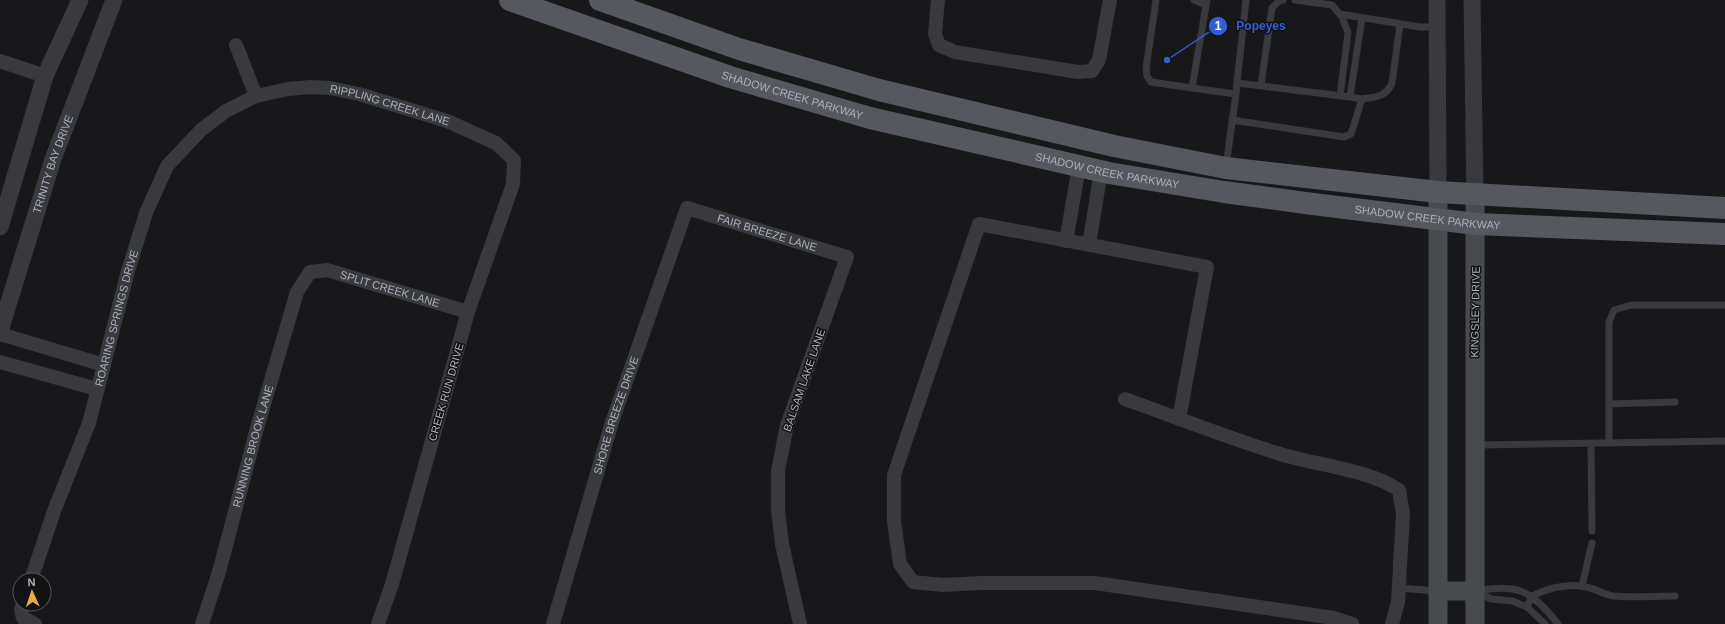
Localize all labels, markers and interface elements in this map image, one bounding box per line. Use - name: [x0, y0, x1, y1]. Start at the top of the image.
- callout: Popeyes: [1208, 14, 1293, 38]
- text: 1: [1215, 19, 1222, 33]
- text: Popeyes: [1236, 19, 1286, 33]
- street label: SHADOW CREEK PARKWAY: [720, 69, 865, 122]
- street label: RIPPLING CREEK LANE: [329, 82, 451, 127]
- street label: TRINITY BAY DRIVE: [31, 113, 75, 215]
- street label: SHADOW CREEK PARKWAY: [1034, 150, 1181, 191]
- street label: SHADOW CREEK PARKWAY: [1354, 203, 1501, 231]
- street label: FAIR BREEZE LANE: [716, 212, 818, 253]
- street label: ROARING SPRINGS DRIVE: [93, 248, 140, 387]
- street label: KINGSLEY DRIVE: [1468, 266, 1482, 358]
- street label: SPLIT CREEK LANE: [339, 268, 441, 309]
- street label: BALSAM LAKE LANE: [781, 327, 827, 433]
- street label: CREEK RUN DRIVE: [426, 342, 466, 442]
- street label: SHORE BREEZE DRIVE: [591, 355, 641, 475]
- street label: RUNNING BROOK LANE: [230, 384, 275, 508]
- north arrow: [12, 572, 52, 612]
- text: N: [27, 576, 36, 588]

